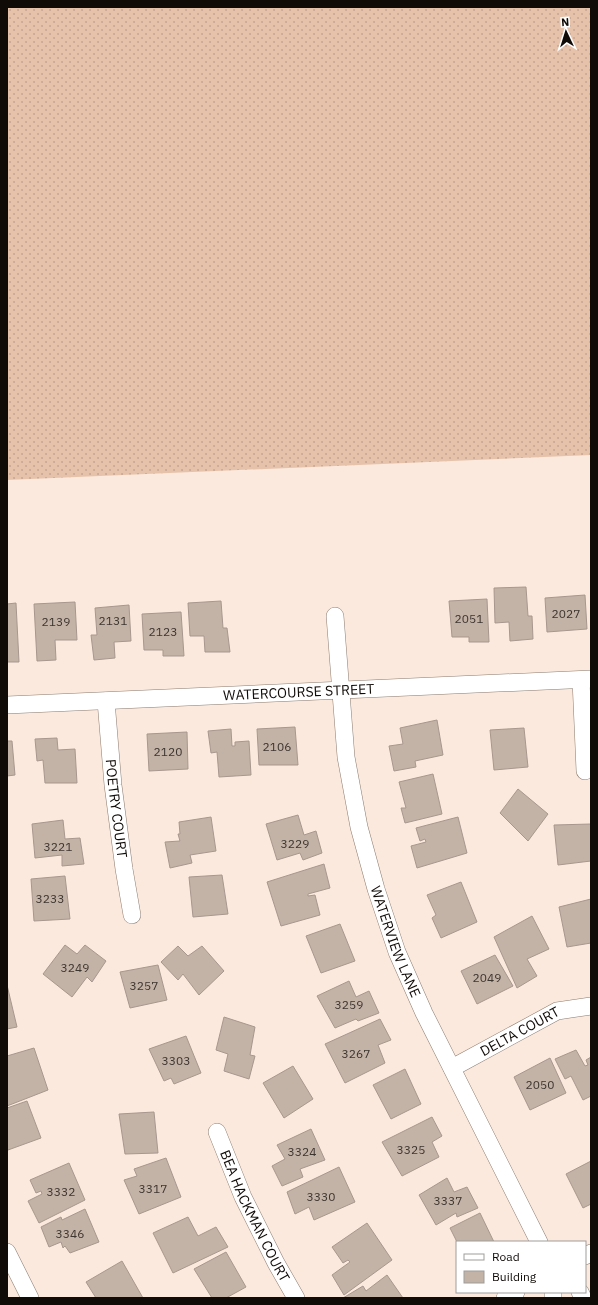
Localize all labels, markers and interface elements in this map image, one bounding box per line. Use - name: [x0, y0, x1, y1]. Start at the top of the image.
- north arrow: [546, 12, 586, 52]
- text: N: [561, 15, 570, 29]
- house number: 2027: [552, 606, 580, 621]
- house number: 2051: [455, 611, 483, 626]
- house number: 2131: [99, 613, 127, 628]
- house number: 2139: [42, 614, 70, 629]
- house number: 2123: [149, 624, 177, 639]
- street label: WATERCOURSE STREET: [223, 680, 375, 704]
- house number: 2106: [263, 739, 291, 754]
- house number: 2120: [154, 744, 182, 759]
- street label: POETRY COURT: [102, 758, 131, 859]
- house number: 3229: [281, 836, 309, 851]
- house number: 3221: [44, 839, 72, 854]
- street label: WATERVIEW LANE: [367, 884, 425, 1000]
- house number: 3233: [36, 891, 64, 906]
- house number: 3249: [61, 960, 89, 975]
- house number: 2049: [473, 970, 501, 985]
- house number: 3257: [130, 978, 158, 993]
- house number: 3259: [335, 997, 363, 1012]
- street label: DELTA COURT: [477, 1002, 562, 1060]
- house number: 3267: [342, 1046, 370, 1061]
- house number: 3303: [162, 1053, 190, 1068]
- house number: 2050: [526, 1077, 554, 1092]
- house number: 3325: [397, 1142, 425, 1157]
- house number: 3324: [288, 1144, 316, 1159]
- street label: BEA HACKMAN COURT: [216, 1147, 294, 1285]
- house number: 3317: [139, 1181, 167, 1196]
- house number: 3332: [47, 1184, 75, 1199]
- house number: 3330: [307, 1189, 335, 1204]
- house number: 3337: [434, 1193, 462, 1208]
- house number: 3346: [56, 1226, 84, 1241]
- legend: [456, 1241, 586, 1293]
- text: Road: [492, 1249, 520, 1264]
- text: Building: [492, 1269, 537, 1284]

